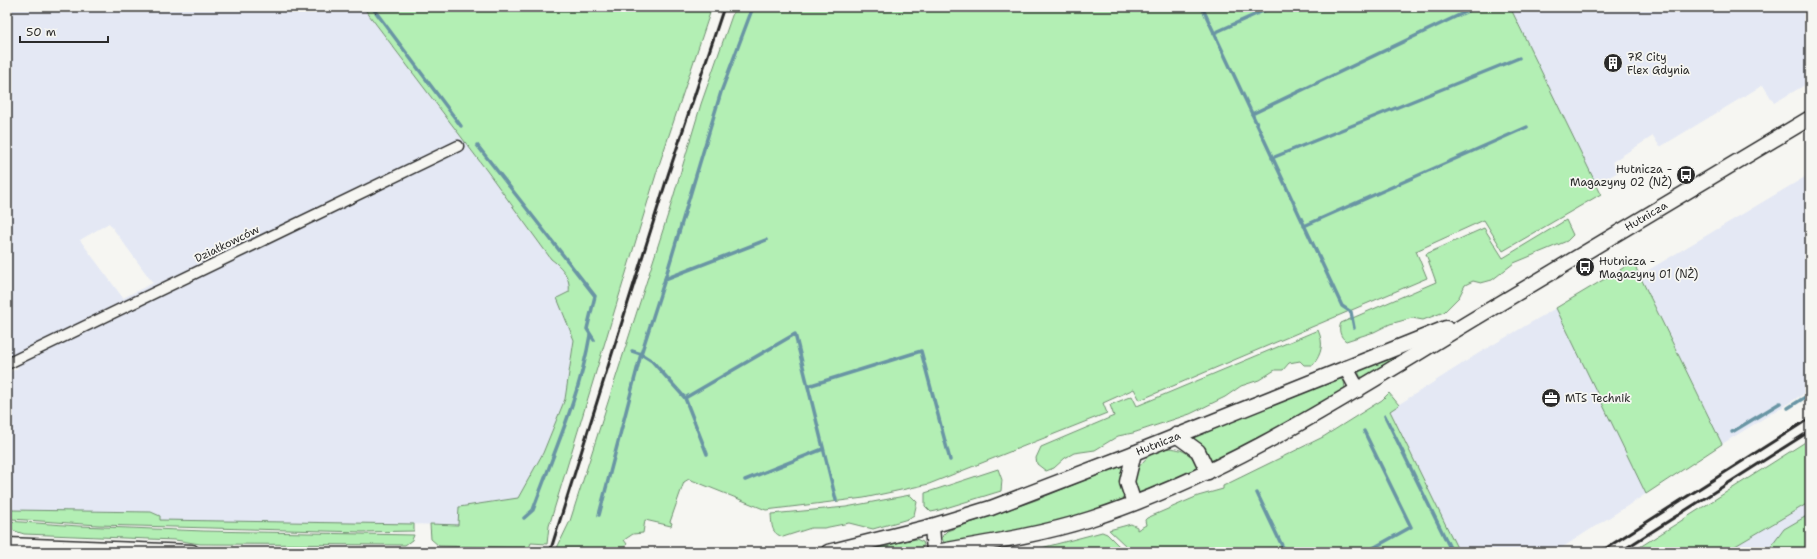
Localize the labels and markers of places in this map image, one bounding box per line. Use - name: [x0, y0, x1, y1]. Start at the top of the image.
- place label: 7R City Flex Gdynia: [1627, 50, 1690, 78]
- building icon: 7R City Flex Gdynia: [1602, 52, 1624, 74]
- place label: Hutnicza - Magazyny 02 (NŻ): [1570, 162, 1672, 190]
- bus stop icon: Hutnicza - Magazyny 02 (NŻ): [1675, 164, 1697, 186]
- place label: Hutnicza - Magazyny 01 (NŻ): [1599, 254, 1698, 282]
- bus stop icon: Hutnicza - Magazyny 01 (NŻ): [1574, 256, 1596, 278]
- office icon: MTS Technik: [1540, 387, 1562, 409]
- place label: MTS Technik: [1565, 391, 1630, 406]

